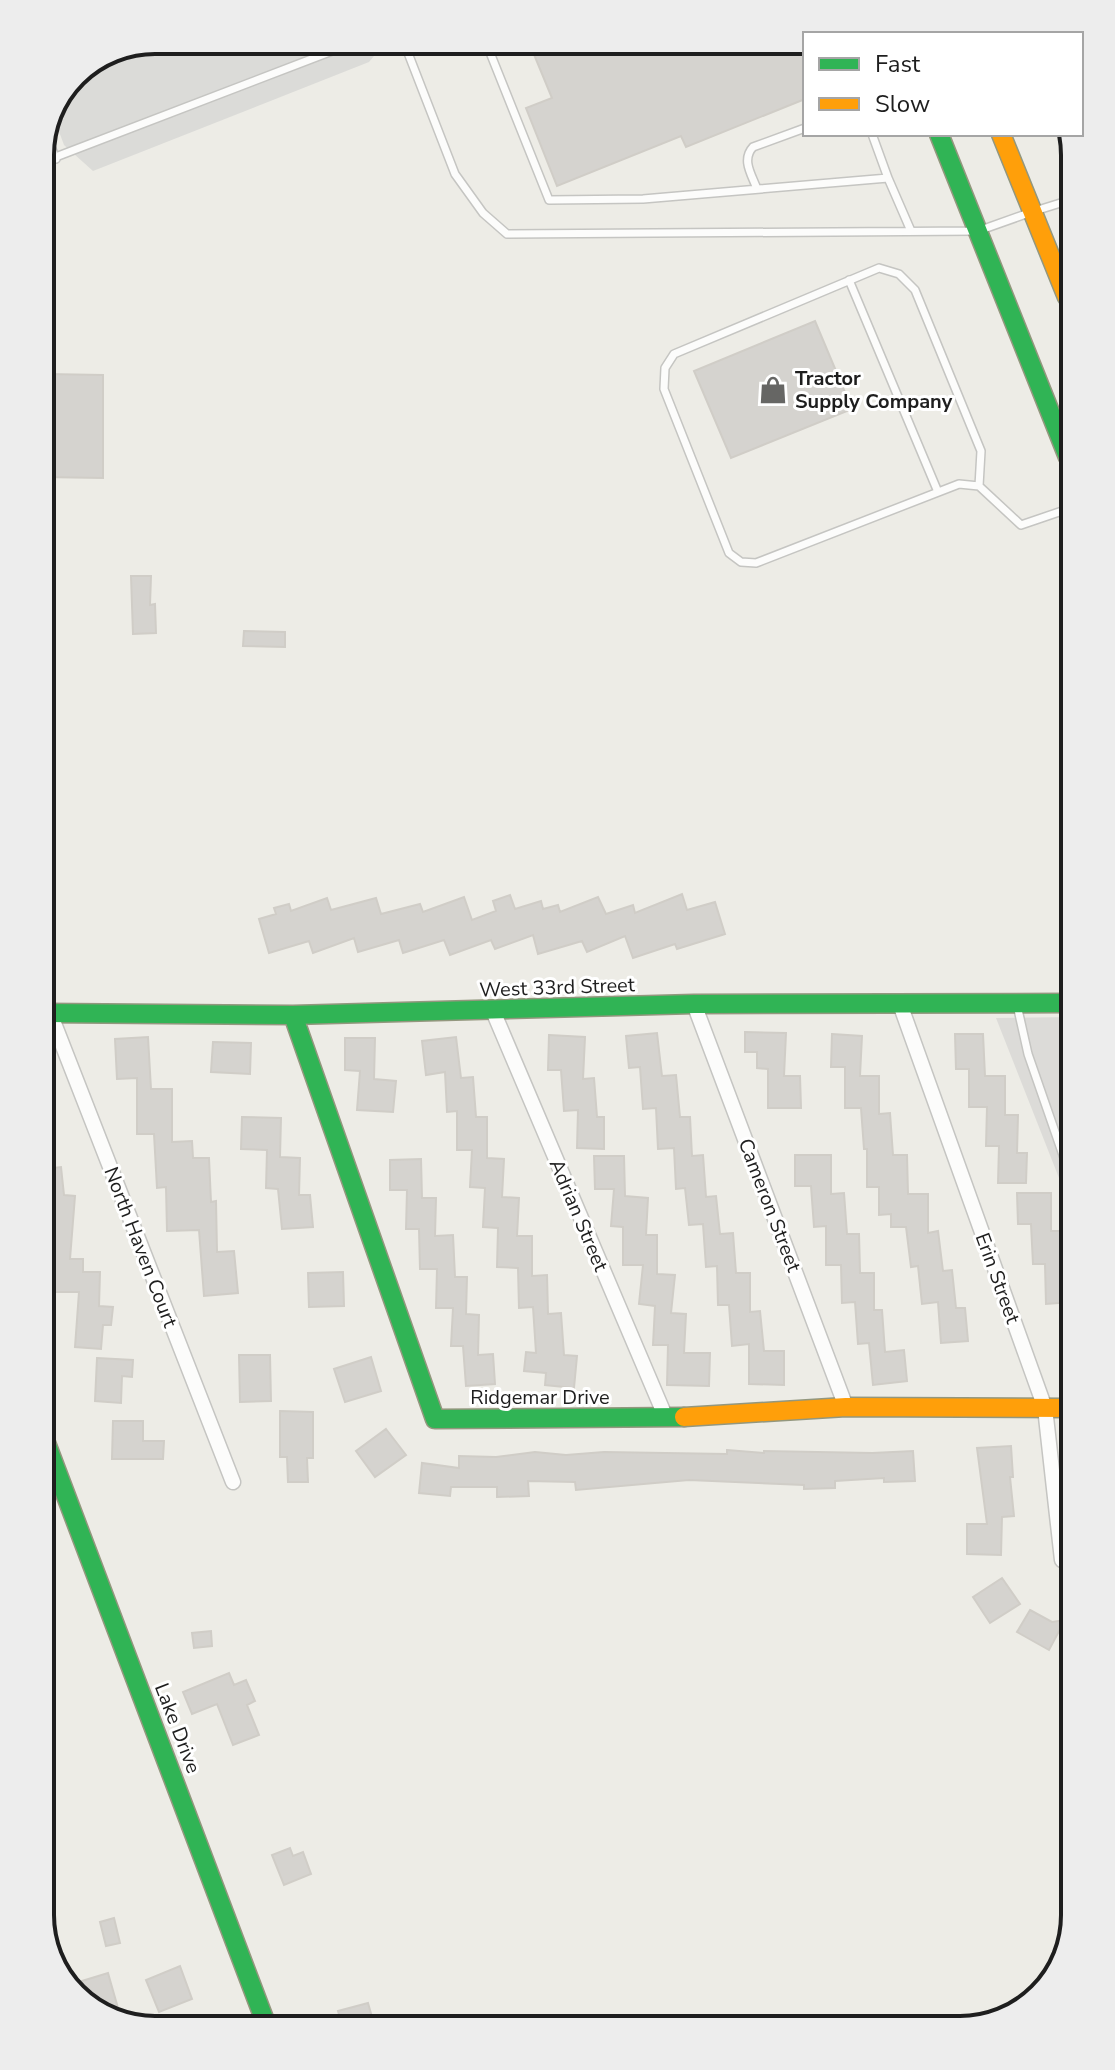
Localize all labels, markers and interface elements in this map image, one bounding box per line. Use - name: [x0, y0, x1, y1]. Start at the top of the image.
- legend: [803, 32, 1083, 136]
- text: Fast: [875, 48, 921, 80]
- text: Slow: [875, 88, 930, 120]
- place label: Tractor Supply Company: [795, 365, 953, 415]
- shop icon: Tractor Supply Company: [758, 375, 788, 405]
- street label: West 33rd Street: [479, 971, 636, 1004]
- street label: Cameron Street: [732, 1135, 808, 1277]
- street label: Adrian Street: [543, 1155, 615, 1276]
- street label: North Haven Court: [97, 1163, 184, 1332]
- street label: Erin Street: [969, 1229, 1027, 1328]
- street label: Ridgemar Drive: [470, 1384, 610, 1411]
- street label: Lake Drive: [148, 1679, 207, 1777]

